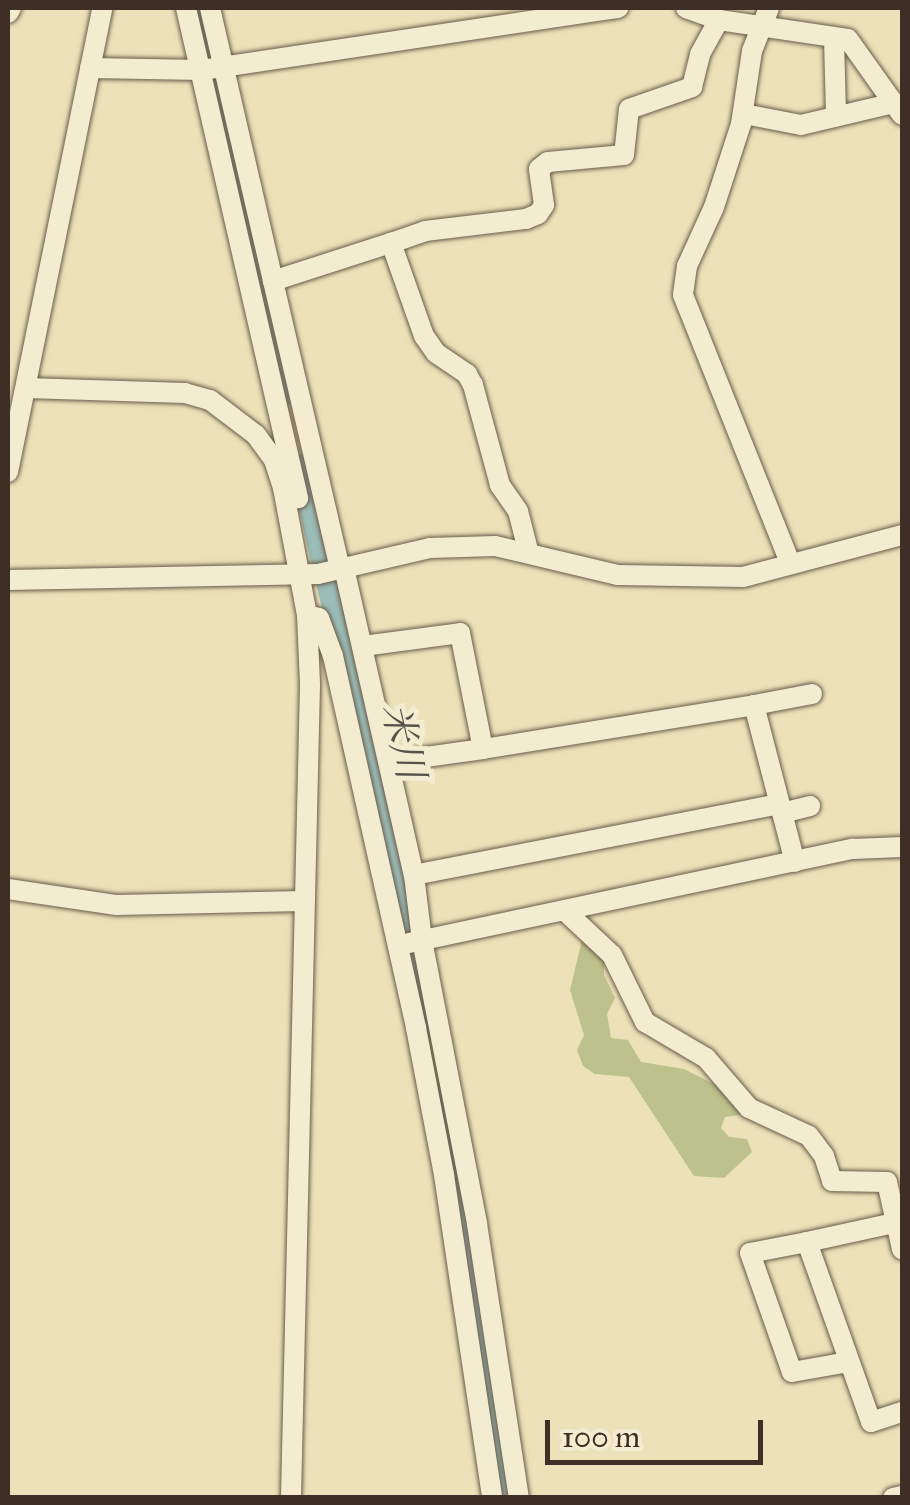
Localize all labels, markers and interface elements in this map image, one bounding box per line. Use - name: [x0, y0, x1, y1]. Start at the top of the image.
- water label: 米川: [372, 699, 434, 783]
- scale bar: [550, 1400, 768, 1462]
- text: 100 m: [562, 1419, 640, 1455]

